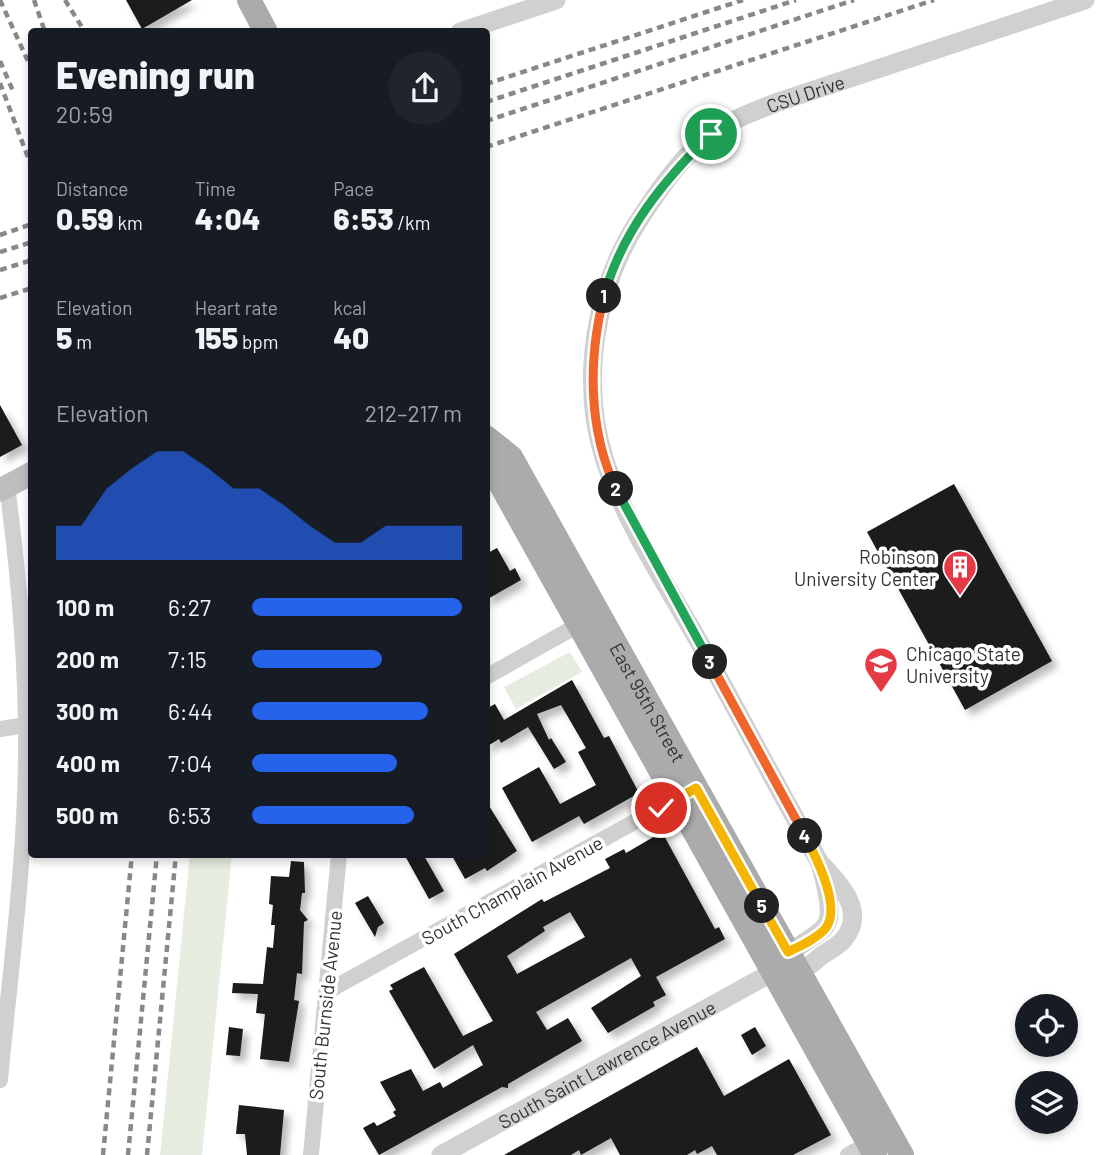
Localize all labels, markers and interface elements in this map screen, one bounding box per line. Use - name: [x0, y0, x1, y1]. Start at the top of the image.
- text: Evening run: [56, 51, 255, 97]
- button: share: [388, 51, 462, 125]
- street label: CSU Drive: [762, 69, 847, 117]
- text: 20:59: [56, 100, 113, 128]
- pin: [681, 104, 741, 164]
- icon: arrive: [692, 115, 730, 153]
- text: Distance: [56, 177, 128, 200]
- text: Time: [195, 177, 236, 200]
- text: Pace: [333, 177, 374, 200]
- text: 0.59: [56, 200, 114, 236]
- text: 4:04: [195, 200, 260, 236]
- text: 6:53: [333, 200, 394, 236]
- text: km: [114, 211, 143, 234]
- text: /km: [394, 211, 430, 234]
- pin: 1: [586, 278, 622, 314]
- text: 1: [600, 284, 607, 307]
- text: Elevation: [56, 296, 133, 319]
- text: Heart rate: [195, 296, 278, 319]
- text: kcal: [333, 296, 366, 319]
- text: 5: [56, 319, 72, 355]
- text: 155: [195, 319, 238, 355]
- text: 40: [333, 319, 369, 355]
- text: m: [72, 330, 92, 353]
- text: bpm: [238, 330, 279, 353]
- text: Elevation: [56, 399, 149, 427]
- text: 212–217 m: [365, 399, 462, 427]
- pin: 2: [598, 472, 634, 506]
- text: 2: [610, 477, 621, 500]
- place label: Robinson University Center: [794, 545, 936, 590]
- building icon: Robinson University Center: [941, 548, 979, 597]
- text: 100 m: [56, 593, 114, 621]
- text: 6:27: [168, 593, 211, 621]
- street label: East 95th Street: [606, 638, 691, 766]
- place label: Chicago State University: [906, 642, 1021, 687]
- pin: 3: [692, 644, 728, 680]
- text: 200 m: [56, 645, 119, 673]
- text: 7:15: [168, 645, 207, 673]
- school or university icon: Chicago State University: [862, 645, 900, 694]
- text: 3: [704, 650, 715, 673]
- text: 300 m: [56, 697, 118, 725]
- text: 6:44: [168, 697, 213, 725]
- text: 400 m: [56, 749, 120, 777]
- text: 7:04: [168, 749, 212, 777]
- pin: [631, 778, 691, 838]
- icon: check: [642, 789, 680, 827]
- text: 500 m: [56, 801, 118, 829]
- text: 6:53: [168, 801, 211, 829]
- pin: 4: [788, 818, 822, 854]
- text: 4: [799, 824, 810, 847]
- street label: South Champlain Avenue: [417, 831, 607, 949]
- pin: 5: [744, 888, 780, 923]
- text: 5: [756, 894, 767, 917]
- street label: South Burnside Avenue: [304, 909, 346, 1101]
- map controls: [1015, 994, 1078, 1134]
- button: locate: [1015, 994, 1078, 1057]
- street label: South Saint Lawrence Avenue: [494, 995, 719, 1133]
- button: layers: [1015, 1071, 1078, 1134]

